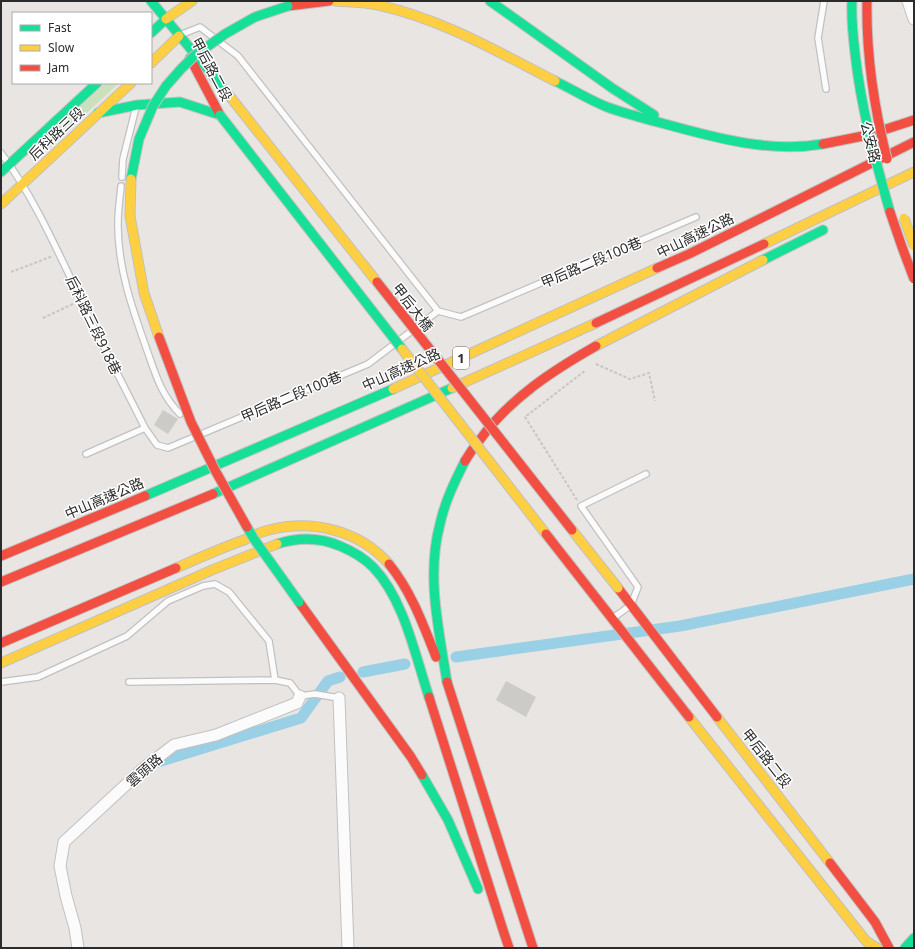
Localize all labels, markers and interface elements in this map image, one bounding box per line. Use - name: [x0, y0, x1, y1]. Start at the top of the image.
- legend: [12, 12, 152, 84]
- text: Fast: [48, 19, 72, 36]
- street label: 甲后路二段: [187, 34, 237, 104]
- text: Slow: [48, 39, 75, 56]
- text: Jam: [47, 59, 69, 76]
- street label: 后科路三段: [24, 102, 88, 164]
- street label: 公安路: [857, 119, 885, 165]
- street label: 中山高速公路: [653, 208, 737, 262]
- street label: 甲后路二段100巷: [538, 232, 644, 292]
- street label: 后科路三段918巷: [62, 272, 126, 378]
- street label: 甲后大橋: [388, 279, 438, 335]
- street label: 中山高速公路: [359, 343, 443, 395]
- road number: 1: [453, 347, 469, 369]
- street label: 甲后路二段100巷: [238, 366, 344, 426]
- street label: 中山高速公路: [62, 473, 146, 523]
- street label: 甲后路二段: [738, 725, 796, 791]
- street label: 雲頭路: [122, 749, 166, 791]

